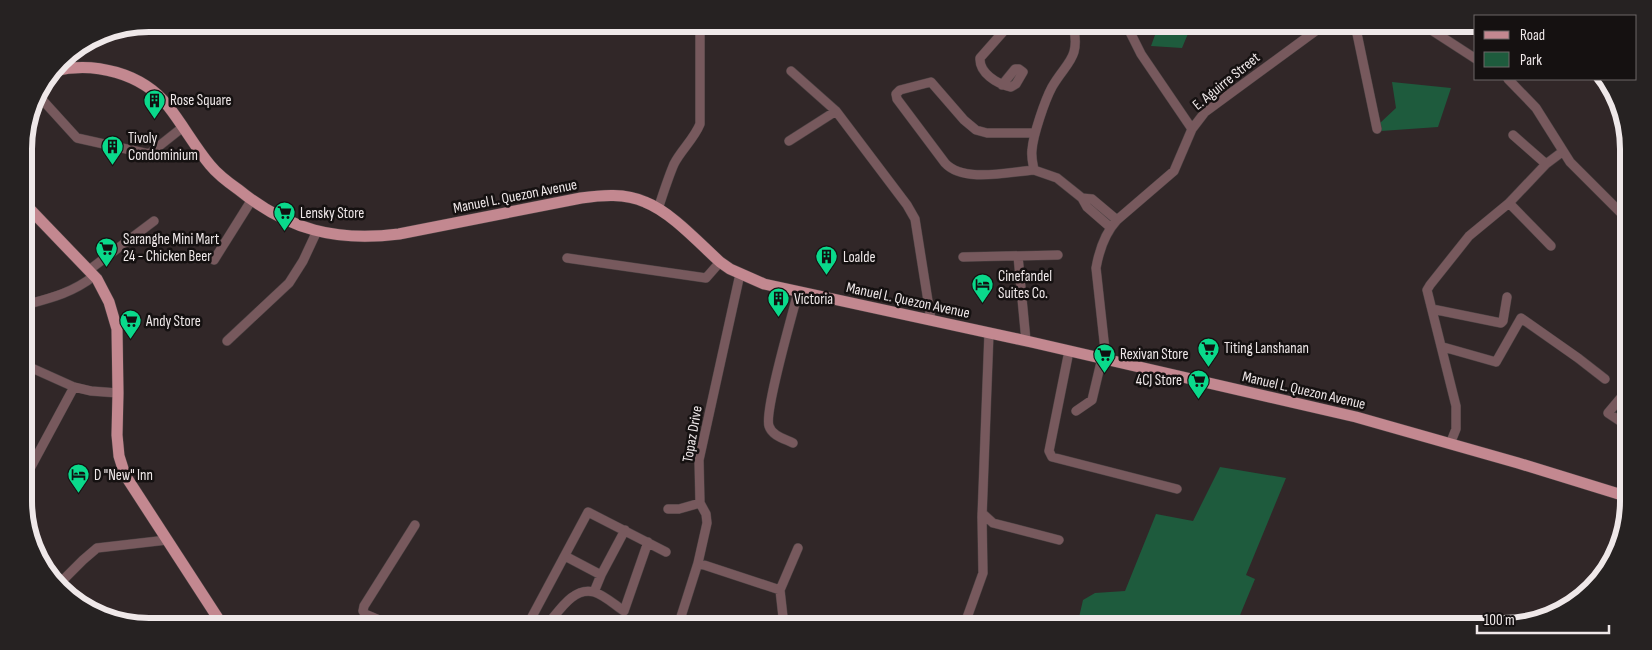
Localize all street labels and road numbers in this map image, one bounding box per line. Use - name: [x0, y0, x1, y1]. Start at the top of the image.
- street label: E. Aguirre Street: [1189, 48, 1264, 114]
- street label: Manuel L. Quezon Avenue: [451, 175, 579, 218]
- street label: Manuel L. Quezon Avenue: [844, 278, 971, 323]
- street label: Manuel L. Quezon Avenue: [1240, 367, 1367, 414]
- street label: Topaz Drive: [678, 404, 707, 464]

